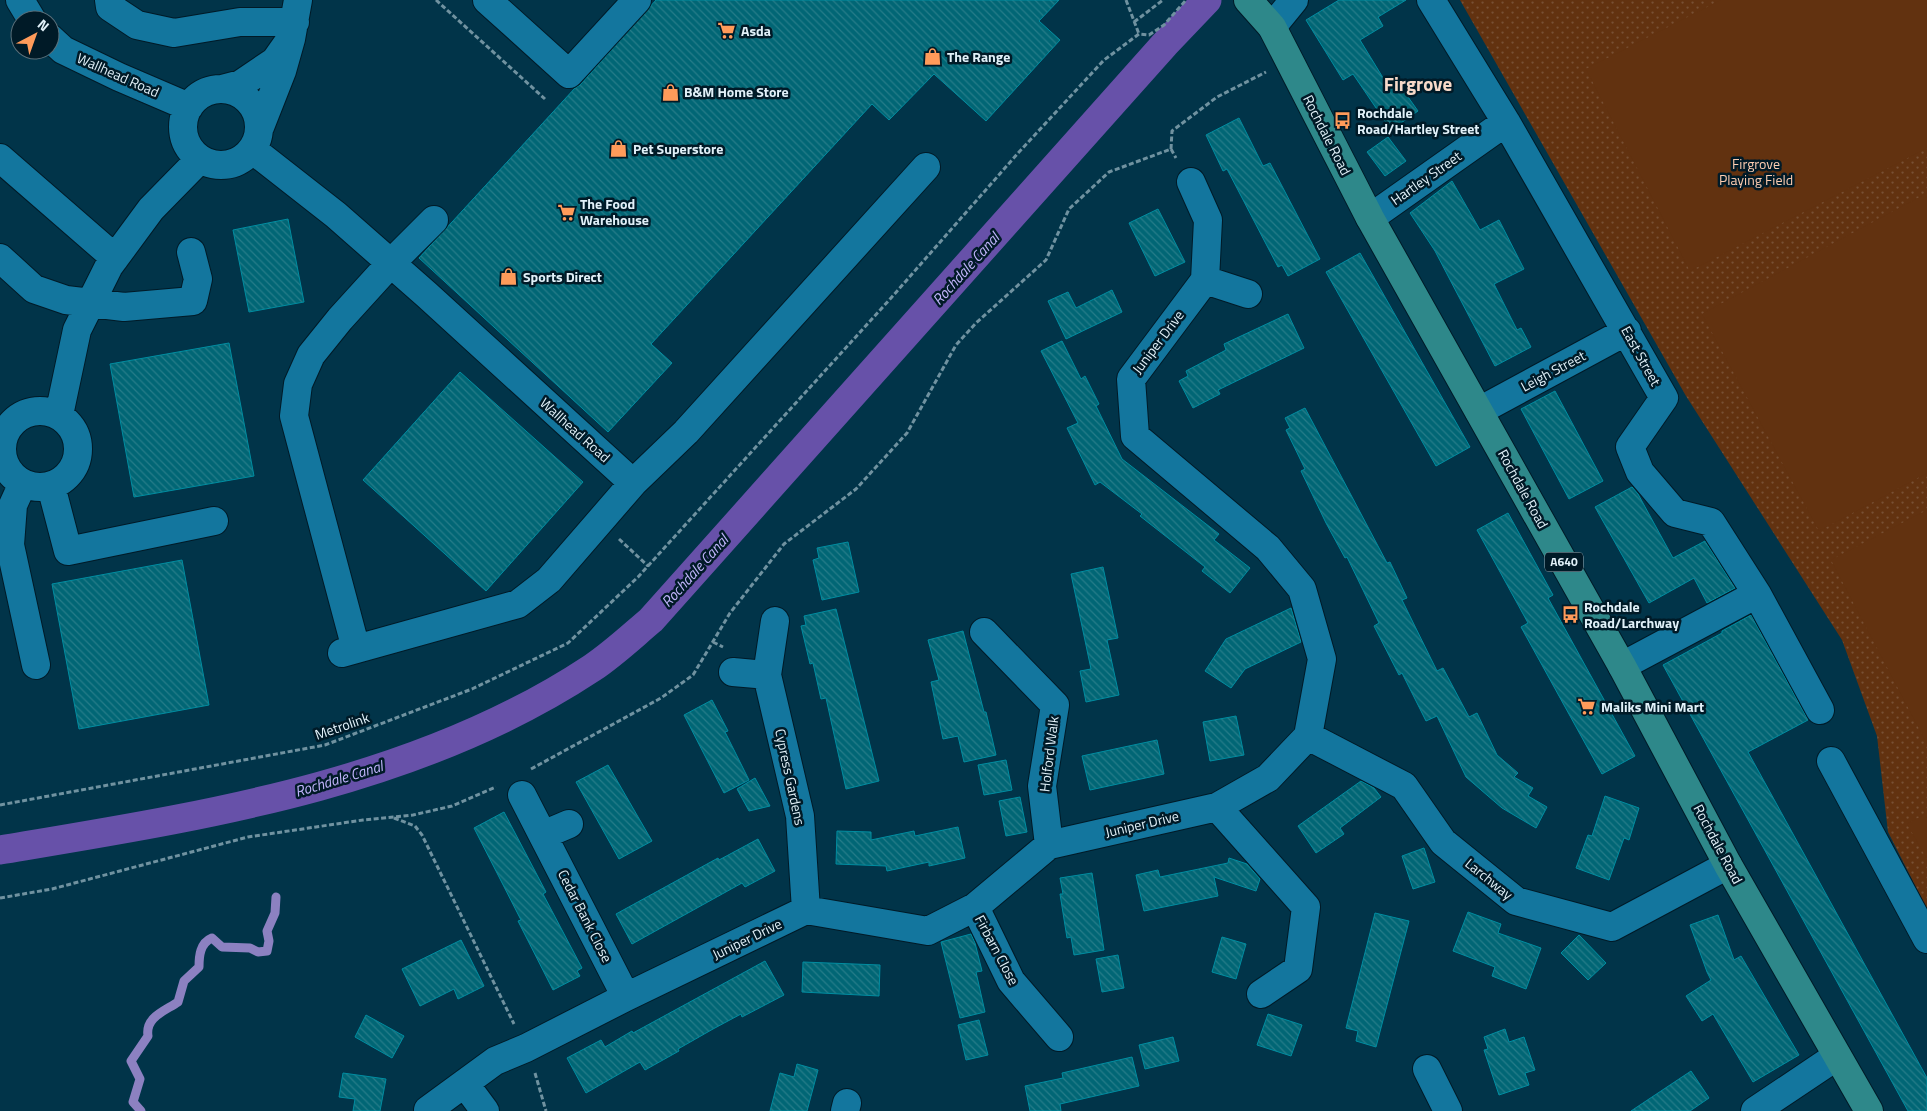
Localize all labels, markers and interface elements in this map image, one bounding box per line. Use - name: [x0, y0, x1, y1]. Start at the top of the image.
- north arrow: [10, 10, 60, 60]
- text: N: [33, 14, 54, 36]
- place label: Asda: [741, 20, 771, 41]
- supermarket icon: Asda: [717, 21, 737, 41]
- place label: The Range: [947, 46, 1010, 67]
- street label: Wallhead Road: [74, 47, 163, 102]
- shop icon: The Range: [923, 47, 943, 67]
- district label: Firgrove: [1384, 69, 1452, 98]
- place label: B&M Home Store: [684, 81, 789, 102]
- shop icon: B&M Home Store: [660, 82, 680, 102]
- street label: Rochdale Road: [1298, 91, 1357, 179]
- place label: Rochdale Road/Hartley Street: [1357, 102, 1479, 139]
- bus stop icon: Rochdale Road/Hartley Street: [1333, 111, 1353, 131]
- place label: Pet Superstore: [633, 138, 723, 159]
- shop icon: Pet Superstore: [609, 139, 629, 159]
- street label: Hartley Street: [1386, 145, 1466, 210]
- park label: Firgrove Playing Field: [1719, 153, 1793, 190]
- place label: The Food Warehouse: [580, 193, 649, 230]
- supermarket icon: The Food Warehouse: [556, 202, 576, 222]
- water label: Rochdale Canal: [927, 226, 1006, 310]
- place label: Sports Direct: [523, 266, 602, 287]
- shop icon: Sports Direct: [499, 267, 519, 287]
- street label: Juniper Drive: [1127, 305, 1189, 378]
- street label: East Street: [1616, 322, 1667, 389]
- street label: Leigh Street: [1517, 345, 1589, 396]
- street label: Wallhead Road: [536, 392, 615, 467]
- street label: Rochdale Road: [1493, 445, 1554, 532]
- water label: Rochdale Canal: [656, 528, 735, 612]
- road number: A640: [1545, 552, 1583, 572]
- place label: Rochdale Road/Larchway: [1584, 596, 1679, 633]
- bus stop icon: Rochdale Road/Larchway: [1560, 605, 1580, 625]
- place label: Maliks Mini Mart: [1601, 696, 1704, 717]
- supermarket icon: Maliks Mini Mart: [1577, 697, 1597, 717]
- street label: Metrolink: [312, 706, 372, 745]
- street label: Holford Walk: [1033, 715, 1064, 793]
- street label: Cypress Gardens: [770, 727, 811, 827]
- water label: Rochdale Canal: [292, 754, 387, 803]
- street label: Rochdale Road: [1689, 800, 1748, 887]
- street label: Juniper Drive: [1103, 805, 1181, 842]
- street label: Larchway: [1461, 853, 1518, 905]
- street label: Cedar Bank Close: [553, 866, 618, 966]
- street label: Firbarn Close: [970, 911, 1025, 989]
- street label: Juniper Drive: [708, 913, 785, 964]

